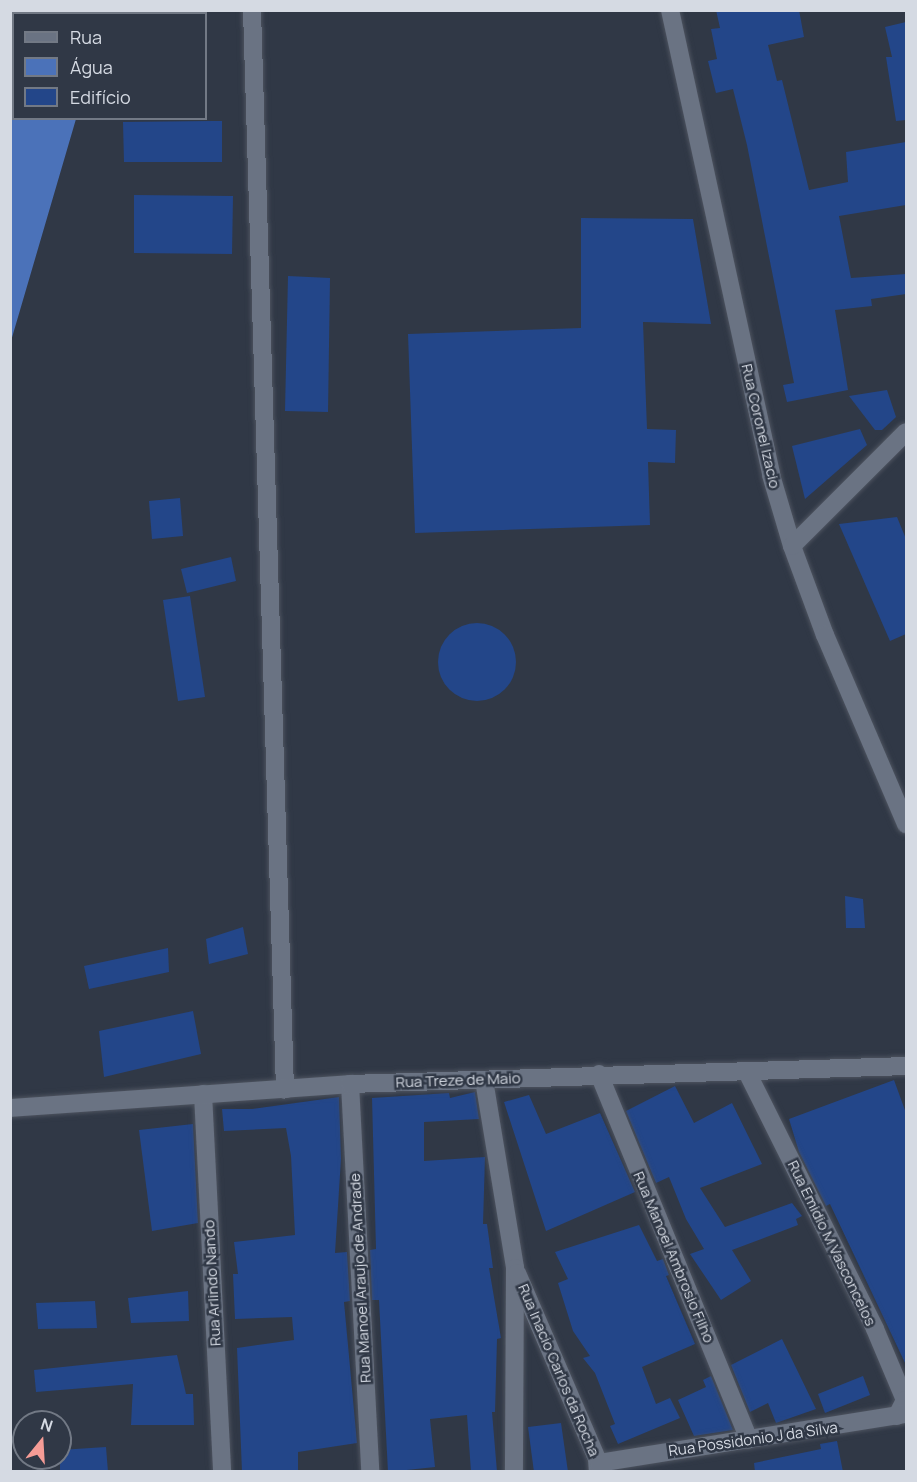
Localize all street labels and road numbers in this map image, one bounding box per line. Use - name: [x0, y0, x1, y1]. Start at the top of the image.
- street label: Rua Coronel Izacio: [738, 362, 784, 490]
- street label: Rua Treze de Maio: [395, 1069, 521, 1091]
- street label: Rua Emidio M Vasconcelos: [784, 1157, 880, 1329]
- street label: Rua Manoel Ambrosio Filho: [630, 1169, 718, 1345]
- street label: Rua Manoel Araujo de Andrade: [346, 1173, 374, 1383]
- street label: Rua Arlindo Nando: [200, 1219, 224, 1347]
- street label: Rua Inacio Carlos da Rocha: [514, 1281, 604, 1459]
- street label: Rua Possidonio J da Silva: [667, 1418, 839, 1460]

